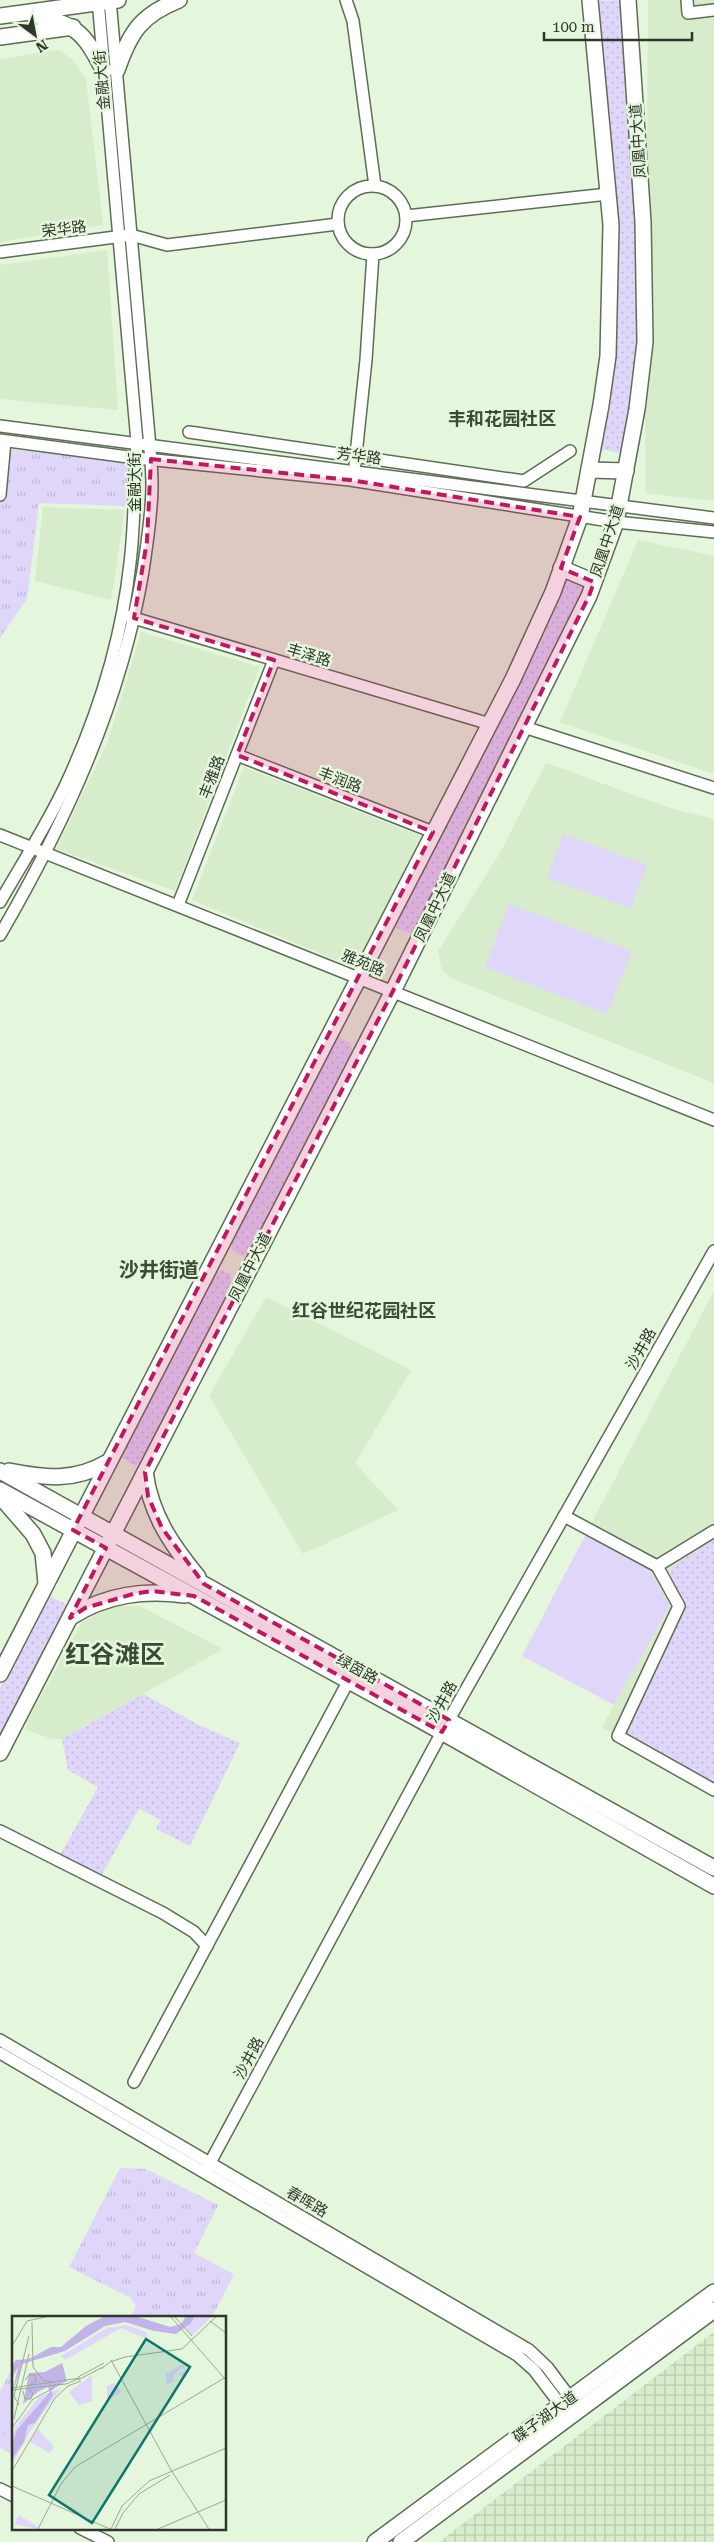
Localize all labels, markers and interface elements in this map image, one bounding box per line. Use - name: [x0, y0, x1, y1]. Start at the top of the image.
- north arrow: [10, 10, 60, 60]
- scale bar: [544, 10, 692, 42]
- text: 100 m: [552, 18, 595, 36]
- text: N: [33, 36, 51, 56]
- street label: 金融大街: [90, 49, 114, 111]
- street label: 凤凰中大道: [626, 103, 650, 179]
- street label: 荣华路: [41, 217, 87, 241]
- district label: 丰和花园社区: [448, 408, 556, 429]
- street label: 芳华路: [336, 444, 382, 468]
- street label: 金融大街: [126, 452, 144, 512]
- street label: 凤凰中大道: [587, 503, 627, 579]
- street label: 丰泽路: [285, 640, 333, 670]
- street label: 丰雅路: [196, 753, 228, 801]
- street label: 丰润路: [316, 764, 364, 796]
- street label: 凤凰中大道: [410, 869, 460, 945]
- street label: 雅苑路: [339, 946, 387, 980]
- street label: 凤凰中大道: [225, 1229, 275, 1305]
- district label: 沙井街道: [119, 1258, 199, 1282]
- district label: 红谷世纪花园社区: [292, 1300, 436, 1321]
- street label: 沙井路: [622, 1325, 660, 1373]
- district label: 红谷滩区: [65, 1640, 165, 1669]
- street label: 绿茵路: [333, 1650, 381, 1688]
- street label: 沙井路: [423, 1678, 461, 1726]
- street label: 沙井路: [230, 2034, 268, 2082]
- street label: 春晖路: [283, 2183, 331, 2221]
- inset map: [12, 2316, 226, 2530]
- street label: 碟子湖大道: [509, 2388, 581, 2446]

